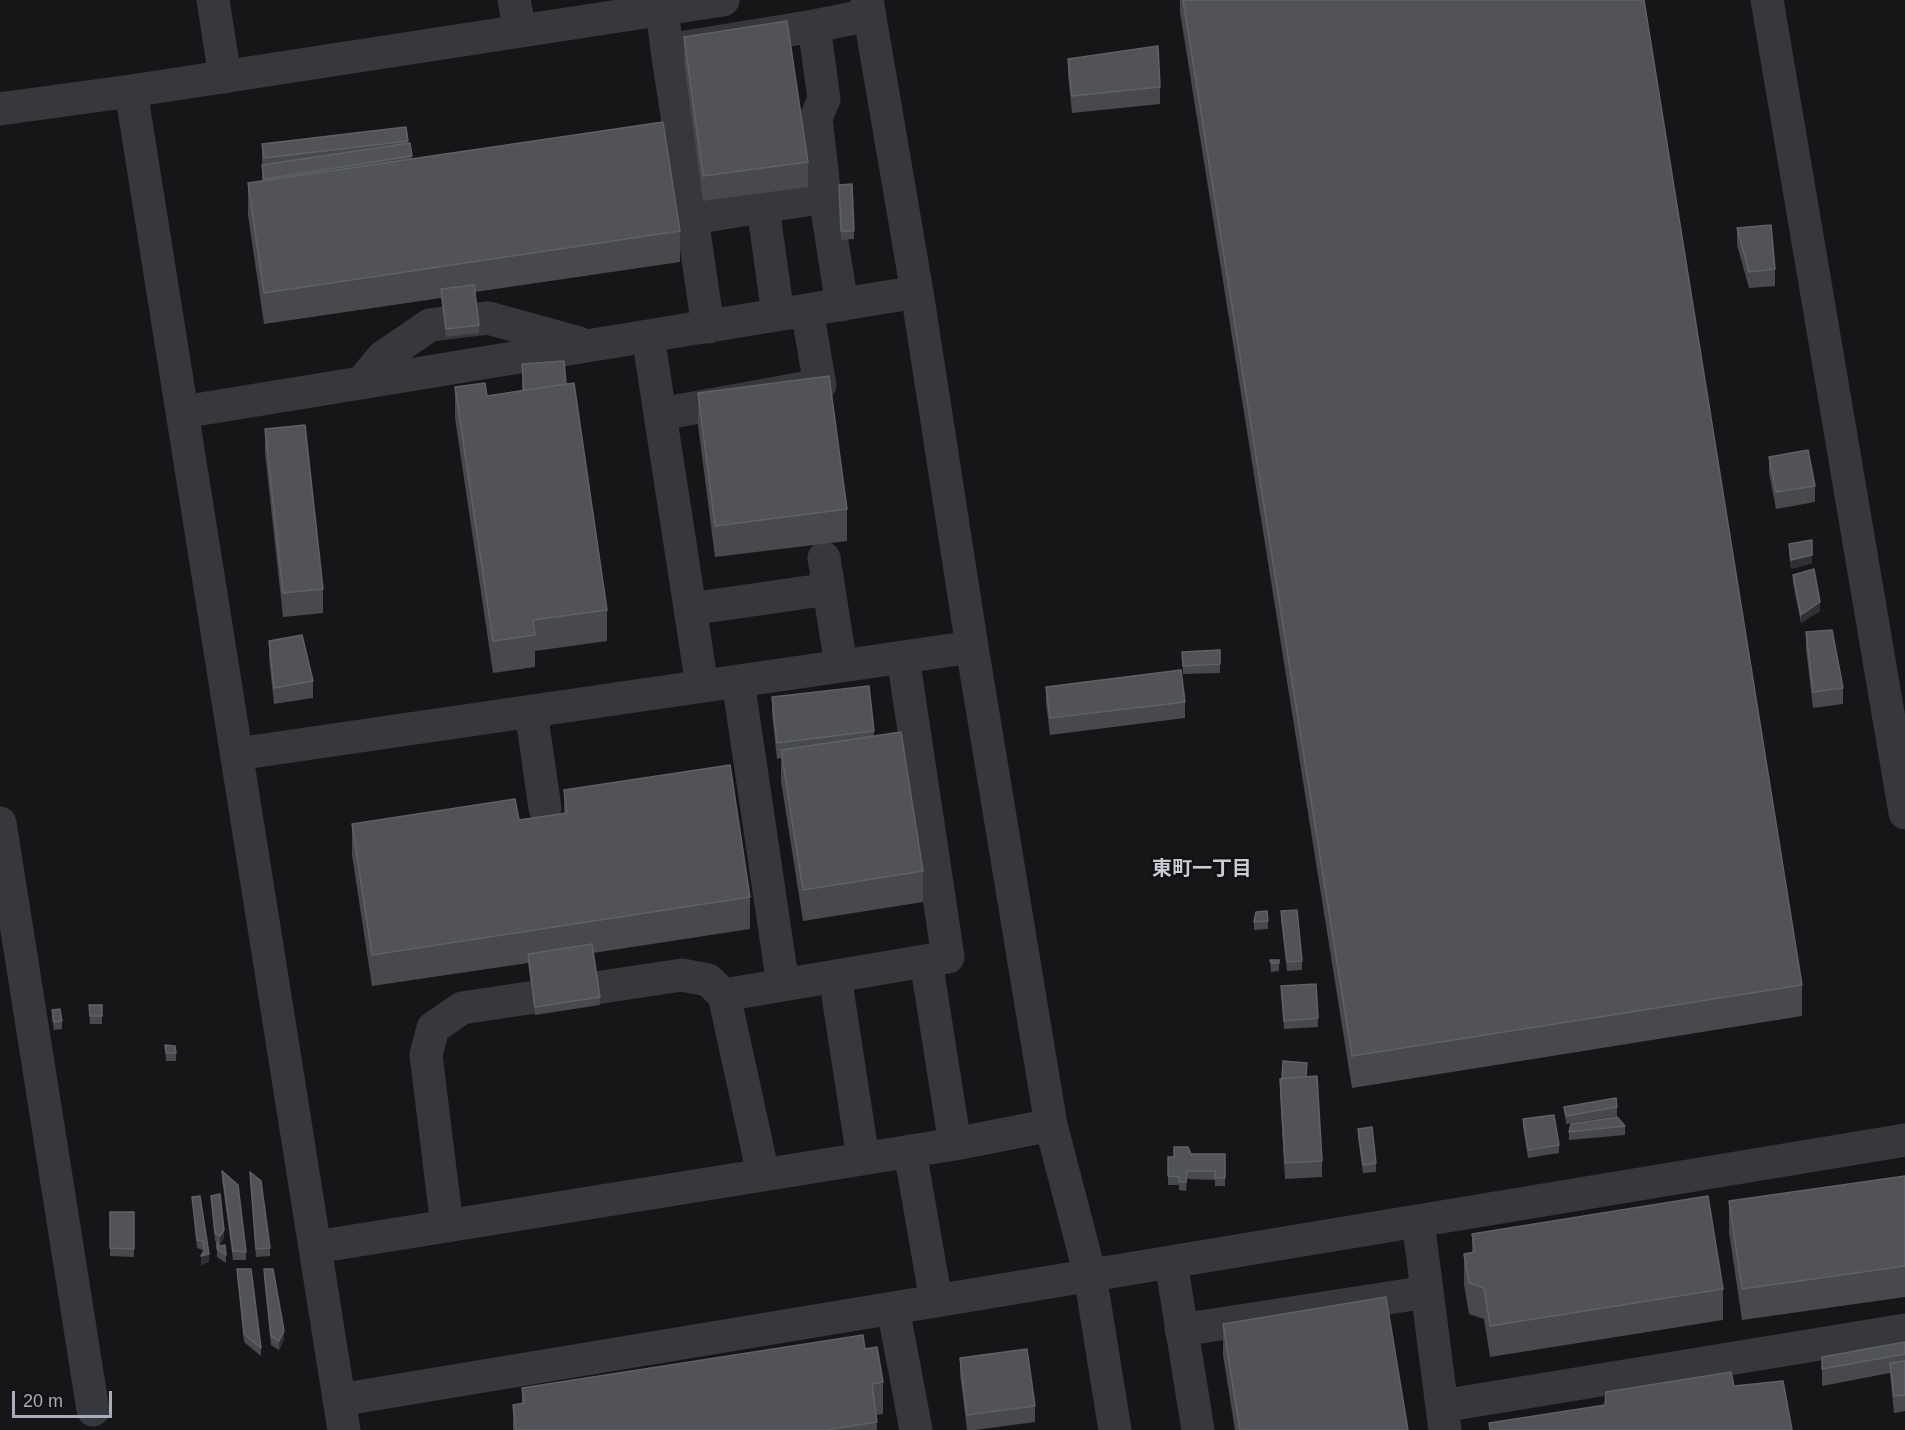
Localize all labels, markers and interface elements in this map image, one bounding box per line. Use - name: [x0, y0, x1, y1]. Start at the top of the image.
- district label: 東町一丁目: [1152, 857, 1252, 881]
- scale bar: [15, 1379, 116, 1417]
- text: 20 m: [23, 1391, 63, 1411]

